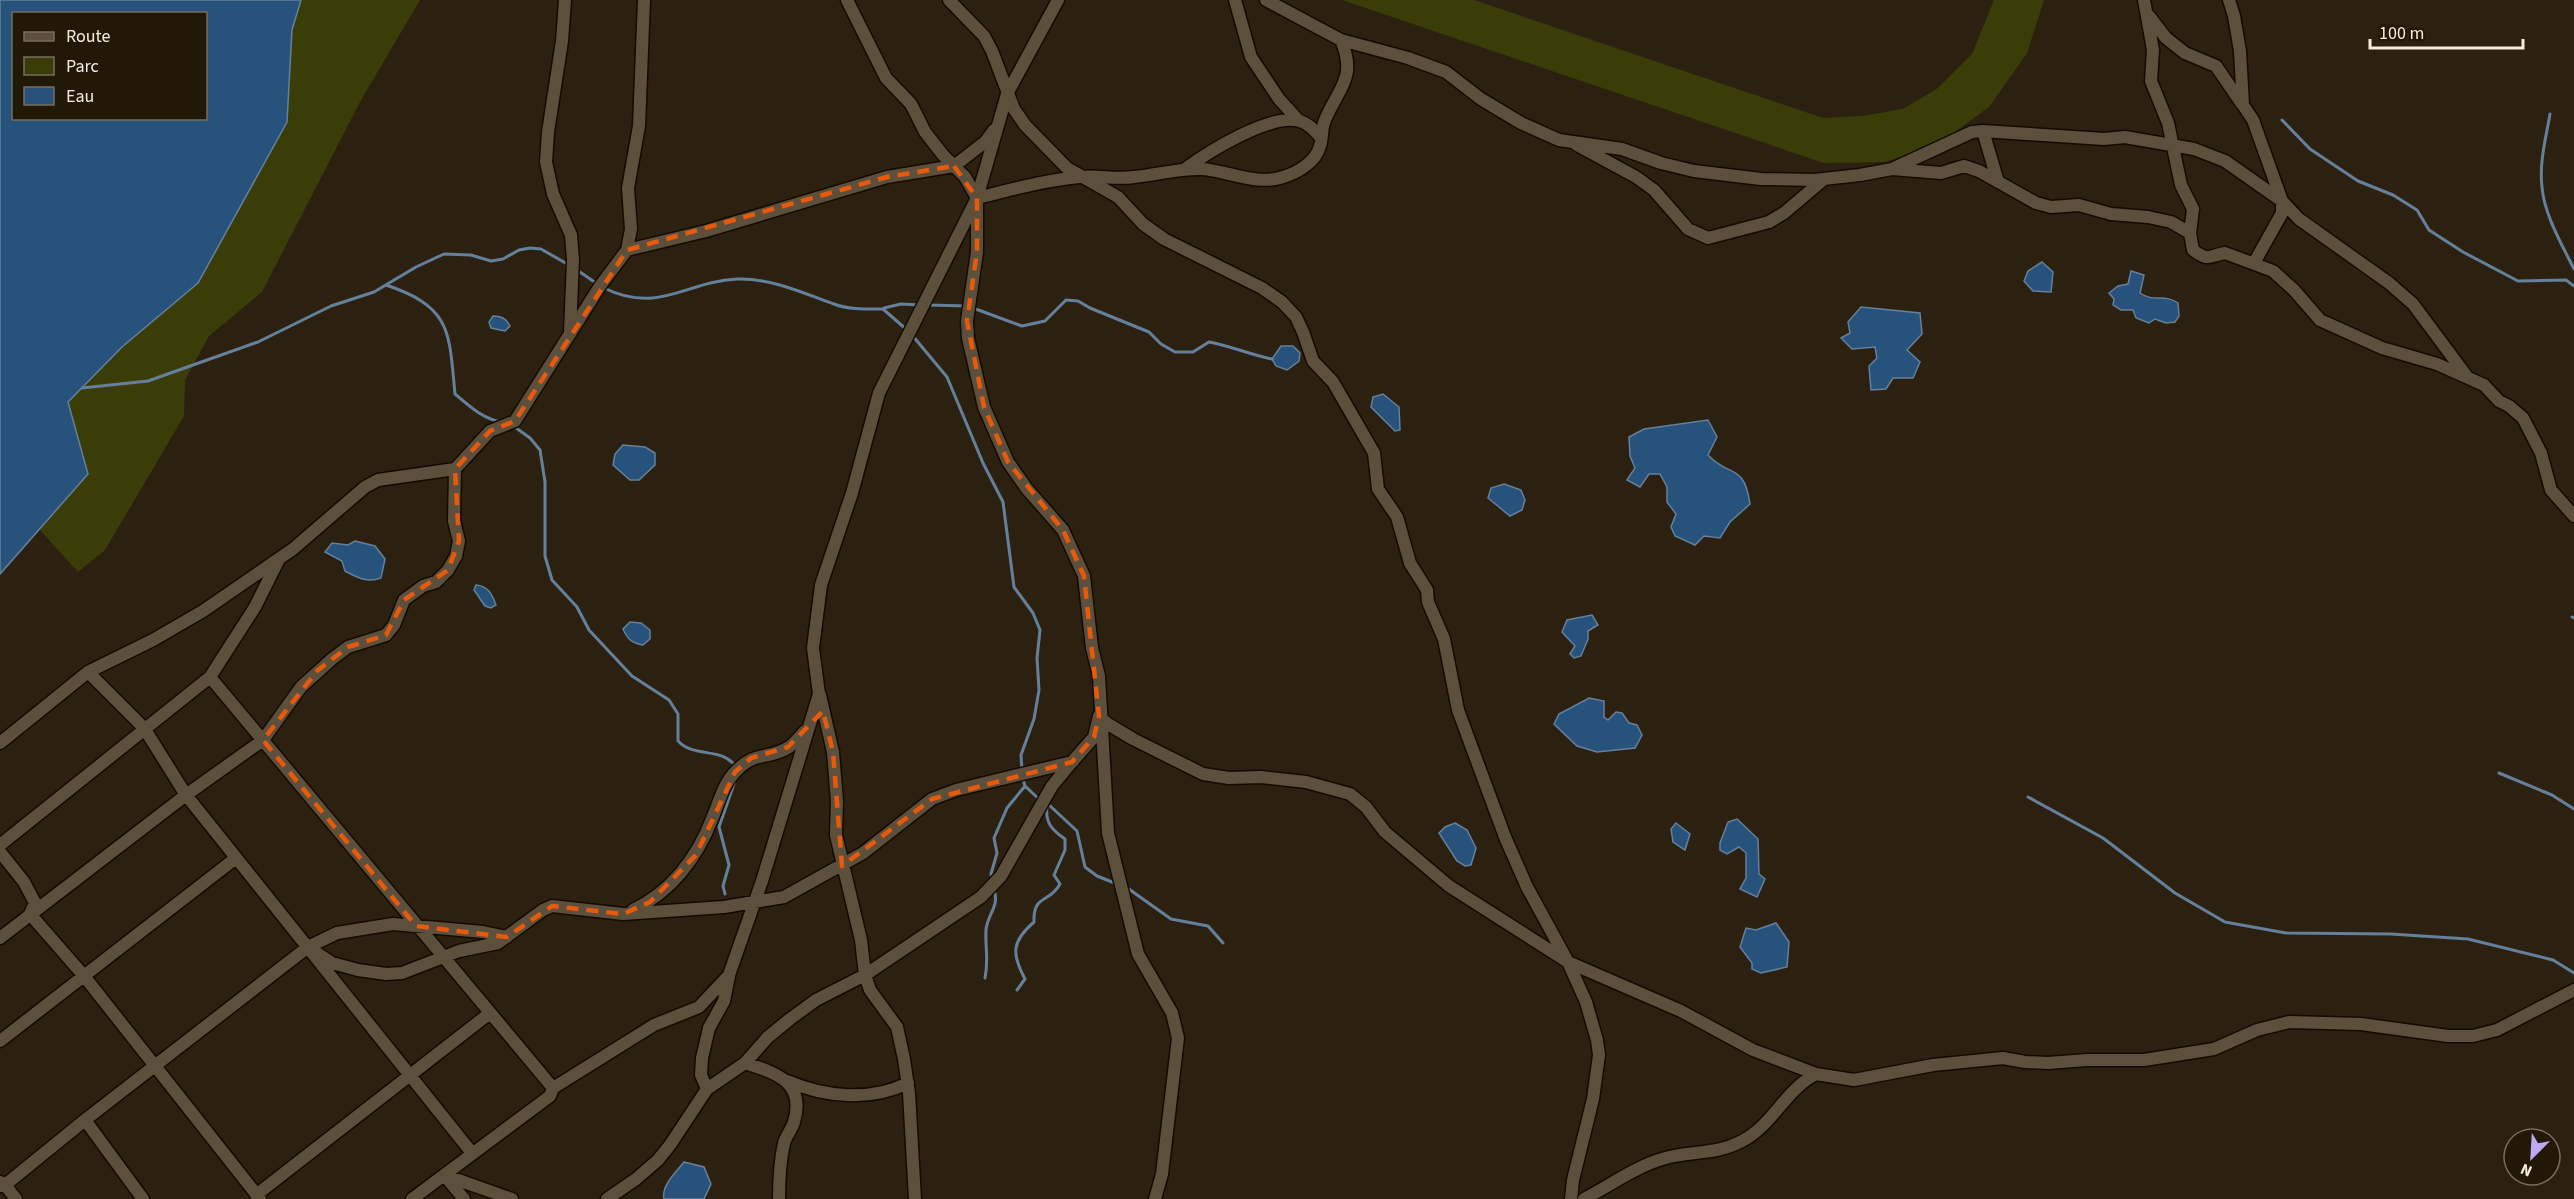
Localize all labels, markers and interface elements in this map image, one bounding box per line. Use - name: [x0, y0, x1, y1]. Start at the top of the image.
- legend: [12, 12, 207, 120]
- scale bar: [2370, 12, 2523, 50]
- text: 100 m: [2379, 21, 2424, 46]
- text: Route: [66, 24, 110, 49]
- text: Parc: [66, 54, 99, 79]
- text: Eau: [66, 84, 94, 109]
- north arrow: [2502, 1127, 2562, 1187]
- text: N: [2517, 1158, 2536, 1182]

